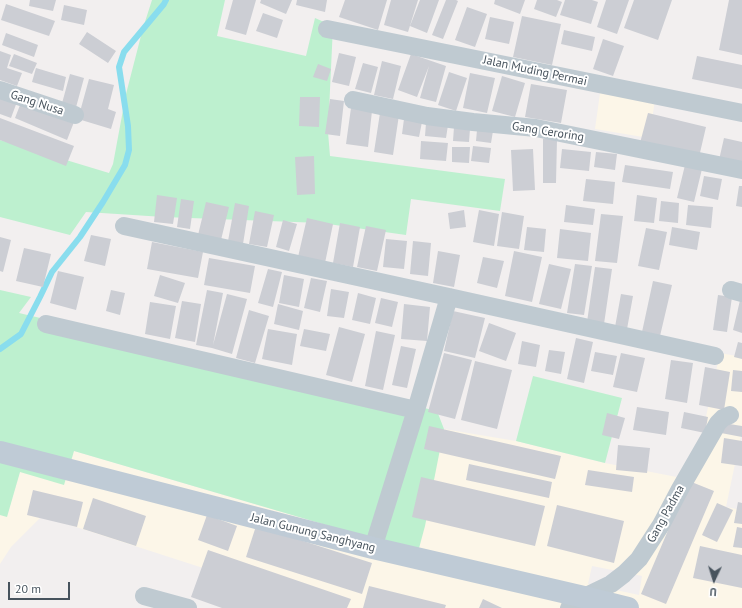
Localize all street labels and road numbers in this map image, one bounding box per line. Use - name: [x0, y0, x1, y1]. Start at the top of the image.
- street label: Jalan Muding Permai: [482, 53, 588, 89]
- street label: Gang Nusa: [9, 88, 65, 118]
- street label: Gang Ceroring: [511, 119, 585, 145]
- street label: Gang Padma: [644, 483, 688, 545]
- street label: Jalan Gunung Sanghyang: [249, 511, 377, 555]

